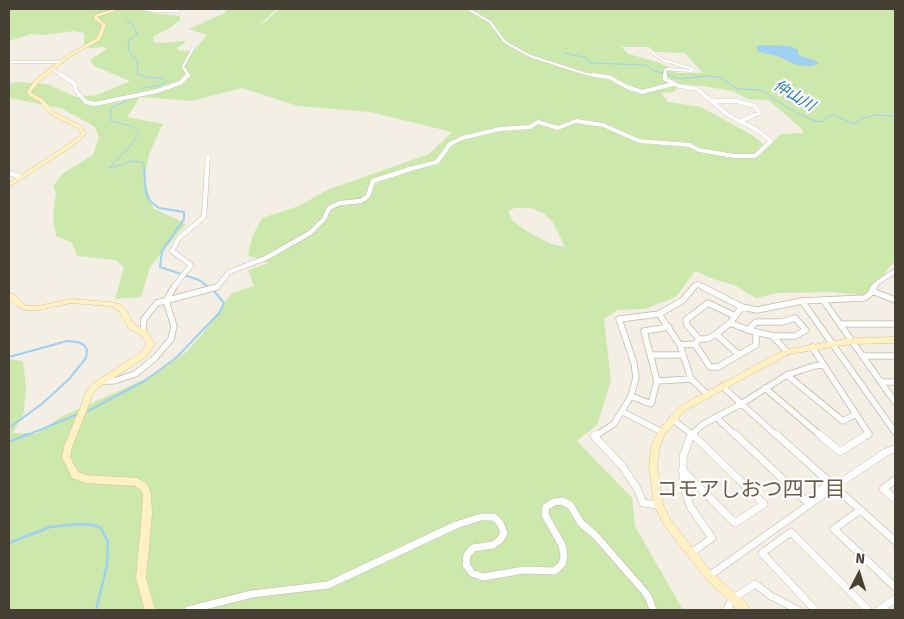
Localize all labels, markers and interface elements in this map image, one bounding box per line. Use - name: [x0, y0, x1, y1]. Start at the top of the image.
- water label: 仲山川: [770, 77, 818, 115]
- district label: コモアしおつ四丁目: [657, 477, 845, 503]
- north arrow: [834, 549, 884, 599]
- text: N: [855, 550, 866, 567]

